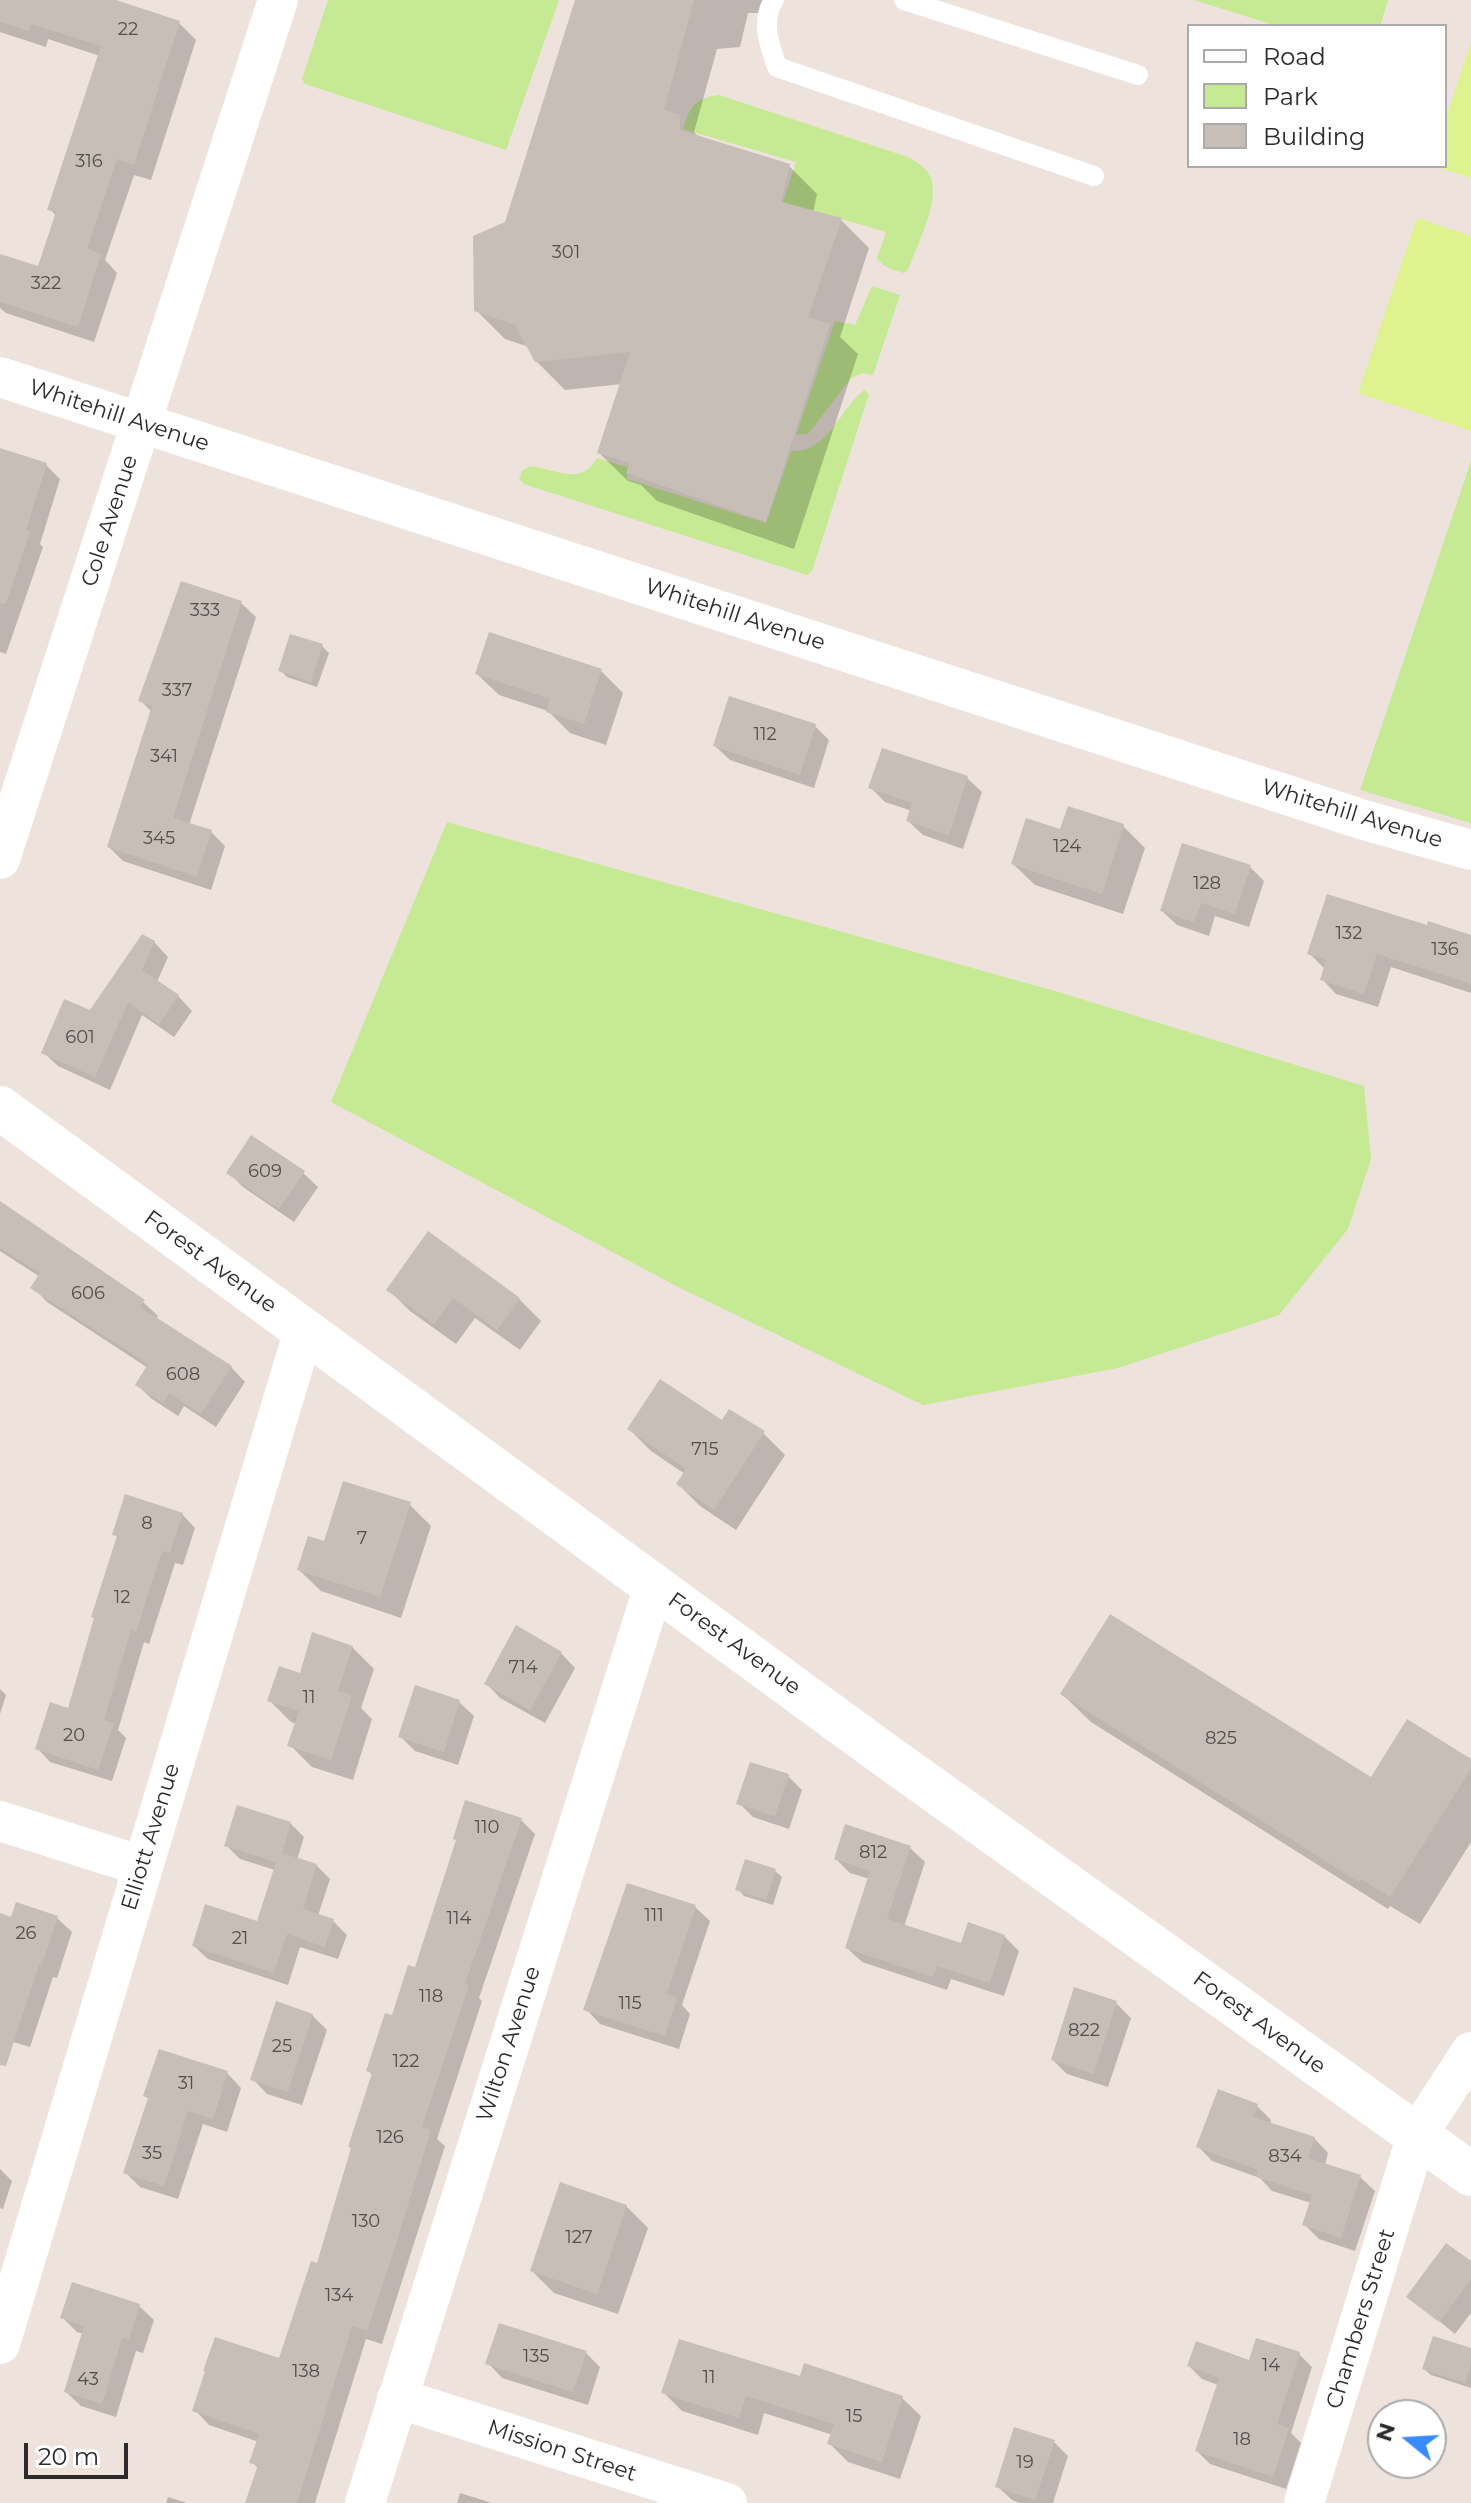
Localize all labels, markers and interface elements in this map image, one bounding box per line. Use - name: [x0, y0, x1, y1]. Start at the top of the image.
- house number: 22: [118, 19, 138, 41]
- legend: [1187, 24, 1447, 168]
- text: Road: [1263, 42, 1326, 71]
- text: Park: [1263, 82, 1318, 111]
- text: Building: [1263, 122, 1366, 151]
- house number: 316: [75, 151, 103, 173]
- house number: 301: [552, 242, 580, 264]
- house number: 322: [31, 273, 61, 295]
- street label: Whitehill Avenue: [26, 374, 212, 458]
- street label: Cole Avenue: [76, 452, 144, 590]
- street label: Whitehill Avenue: [642, 573, 828, 657]
- house number: 333: [190, 600, 220, 622]
- house number: 337: [162, 680, 192, 702]
- house number: 112: [753, 724, 777, 746]
- house number: 341: [150, 746, 178, 768]
- street label: Whitehill Avenue: [1258, 774, 1446, 854]
- house number: 345: [143, 828, 175, 850]
- house number: 124: [1053, 836, 1081, 858]
- house number: 128: [1193, 873, 1221, 895]
- house number: 132: [1336, 923, 1362, 945]
- house number: 136: [1431, 939, 1459, 961]
- house number: 601: [65, 1027, 95, 1049]
- house number: 609: [248, 1161, 282, 1183]
- street label: Forest Avenue: [138, 1205, 282, 1319]
- house number: 606: [71, 1283, 105, 1305]
- house number: 608: [166, 1364, 200, 1386]
- house number: 715: [691, 1439, 719, 1461]
- house number: 8: [141, 1513, 153, 1535]
- house number: 7: [357, 1528, 367, 1550]
- house number: 12: [114, 1587, 130, 1609]
- street label: Forest Avenue: [662, 1587, 806, 1701]
- house number: 714: [508, 1657, 538, 1679]
- house number: 11: [303, 1687, 315, 1709]
- house number: 20: [63, 1725, 85, 1747]
- house number: 825: [1205, 1728, 1237, 1750]
- street label: Elliott Avenue: [116, 1760, 186, 1914]
- house number: 110: [475, 1817, 499, 1839]
- house number: 812: [859, 1842, 887, 1864]
- house number: 111: [644, 1905, 664, 1927]
- house number: 114: [447, 1908, 471, 1930]
- house number: 26: [15, 1923, 37, 1945]
- house number: 21: [232, 1928, 248, 1950]
- street label: Wilton Avenue: [471, 1963, 547, 2125]
- street label: Forest Avenue: [1187, 1966, 1331, 2080]
- house number: 118: [419, 1986, 443, 2008]
- house number: 115: [618, 1993, 642, 2015]
- house number: 822: [1068, 2020, 1100, 2042]
- house number: 25: [272, 2036, 292, 2058]
- house number: 122: [393, 2051, 419, 2073]
- house number: 31: [178, 2073, 194, 2095]
- house number: 126: [376, 2127, 404, 2149]
- house number: 35: [142, 2143, 162, 2165]
- house number: 834: [1268, 2146, 1302, 2168]
- house number: 130: [352, 2211, 380, 2233]
- street label: Chambers Street: [1321, 2226, 1401, 2412]
- house number: 127: [565, 2227, 593, 2249]
- house number: 134: [325, 2285, 353, 2307]
- house number: 135: [523, 2346, 549, 2368]
- house number: 14: [1262, 2355, 1280, 2377]
- house number: 138: [292, 2361, 320, 2383]
- house number: 11: [703, 2367, 715, 2389]
- house number: 43: [77, 2369, 99, 2391]
- north arrow: [1367, 2399, 1447, 2479]
- house number: 15: [846, 2406, 862, 2428]
- street label: Mission Street: [484, 2414, 640, 2488]
- text: N: [1370, 2419, 1401, 2445]
- scale bar: [28, 2427, 132, 2477]
- house number: 18: [1233, 2429, 1251, 2451]
- text: 20 m: [38, 2442, 99, 2471]
- house number: 19: [1016, 2452, 1034, 2474]

